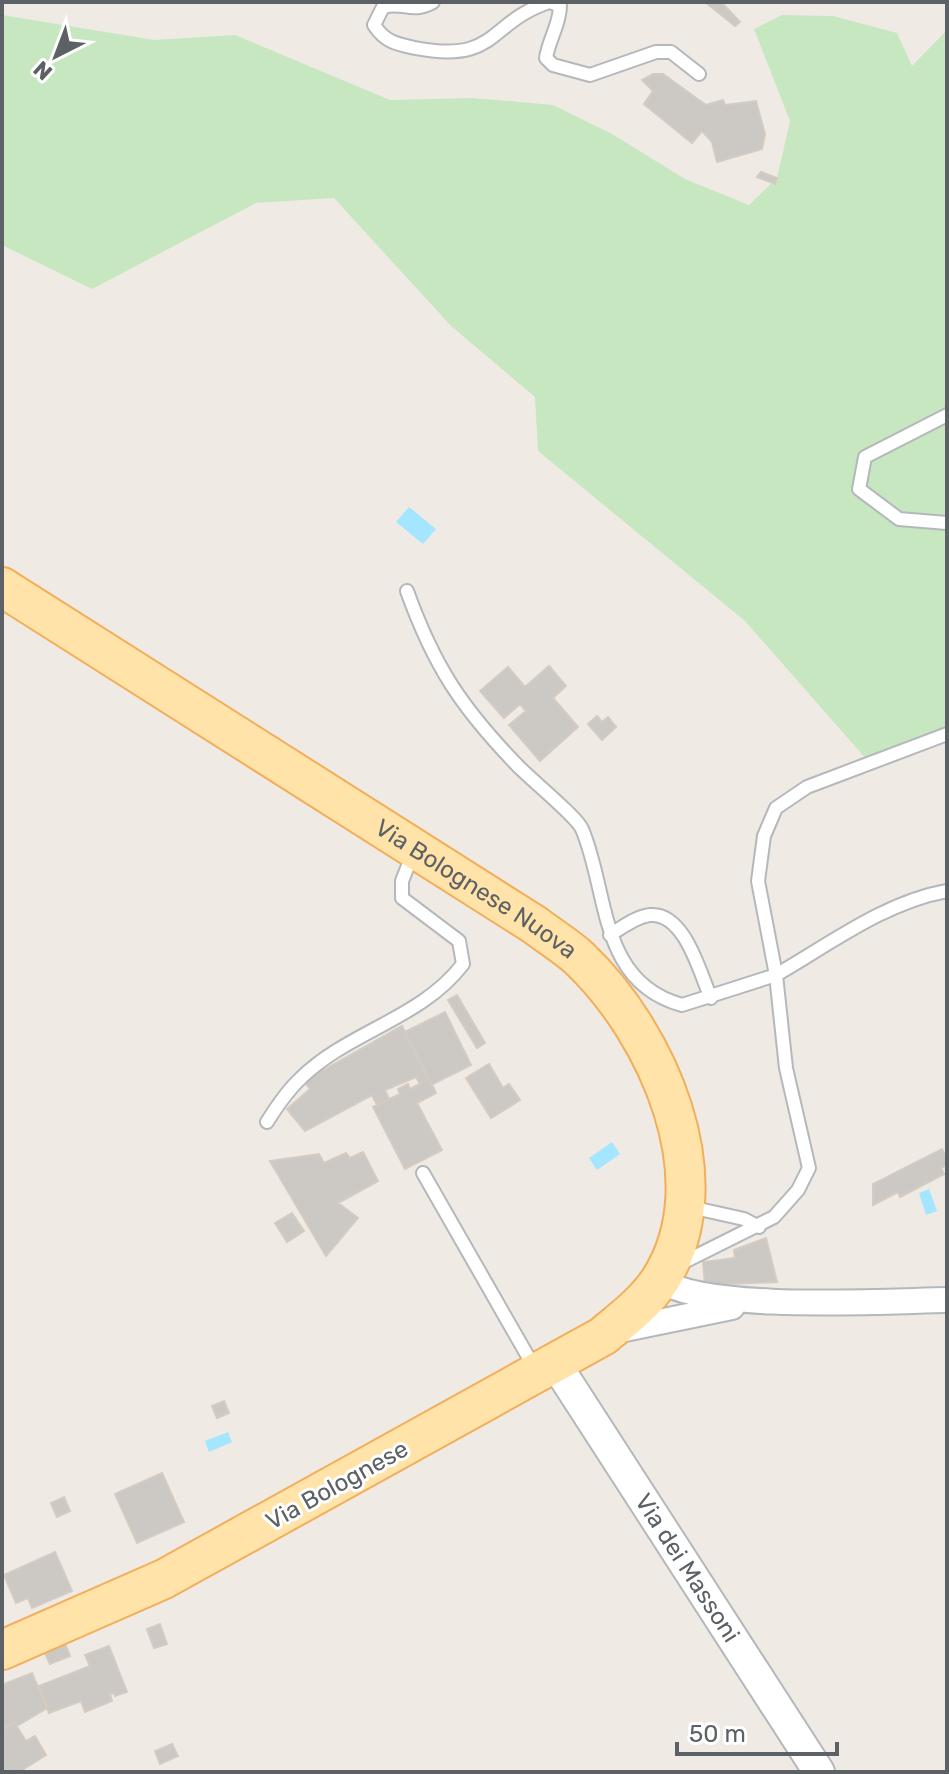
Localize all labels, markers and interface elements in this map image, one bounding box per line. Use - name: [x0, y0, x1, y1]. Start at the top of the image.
- north arrow: [16, 16, 96, 96]
- text: N: [28, 55, 58, 86]
- street label: Via Bolognese Nuova: [370, 813, 582, 964]
- street label: Via Bolognese: [261, 1434, 413, 1536]
- street label: Via dei Massoni: [629, 1489, 745, 1647]
- scale bar: [677, 1706, 837, 1756]
- text: 50 m: [689, 1720, 746, 1748]

